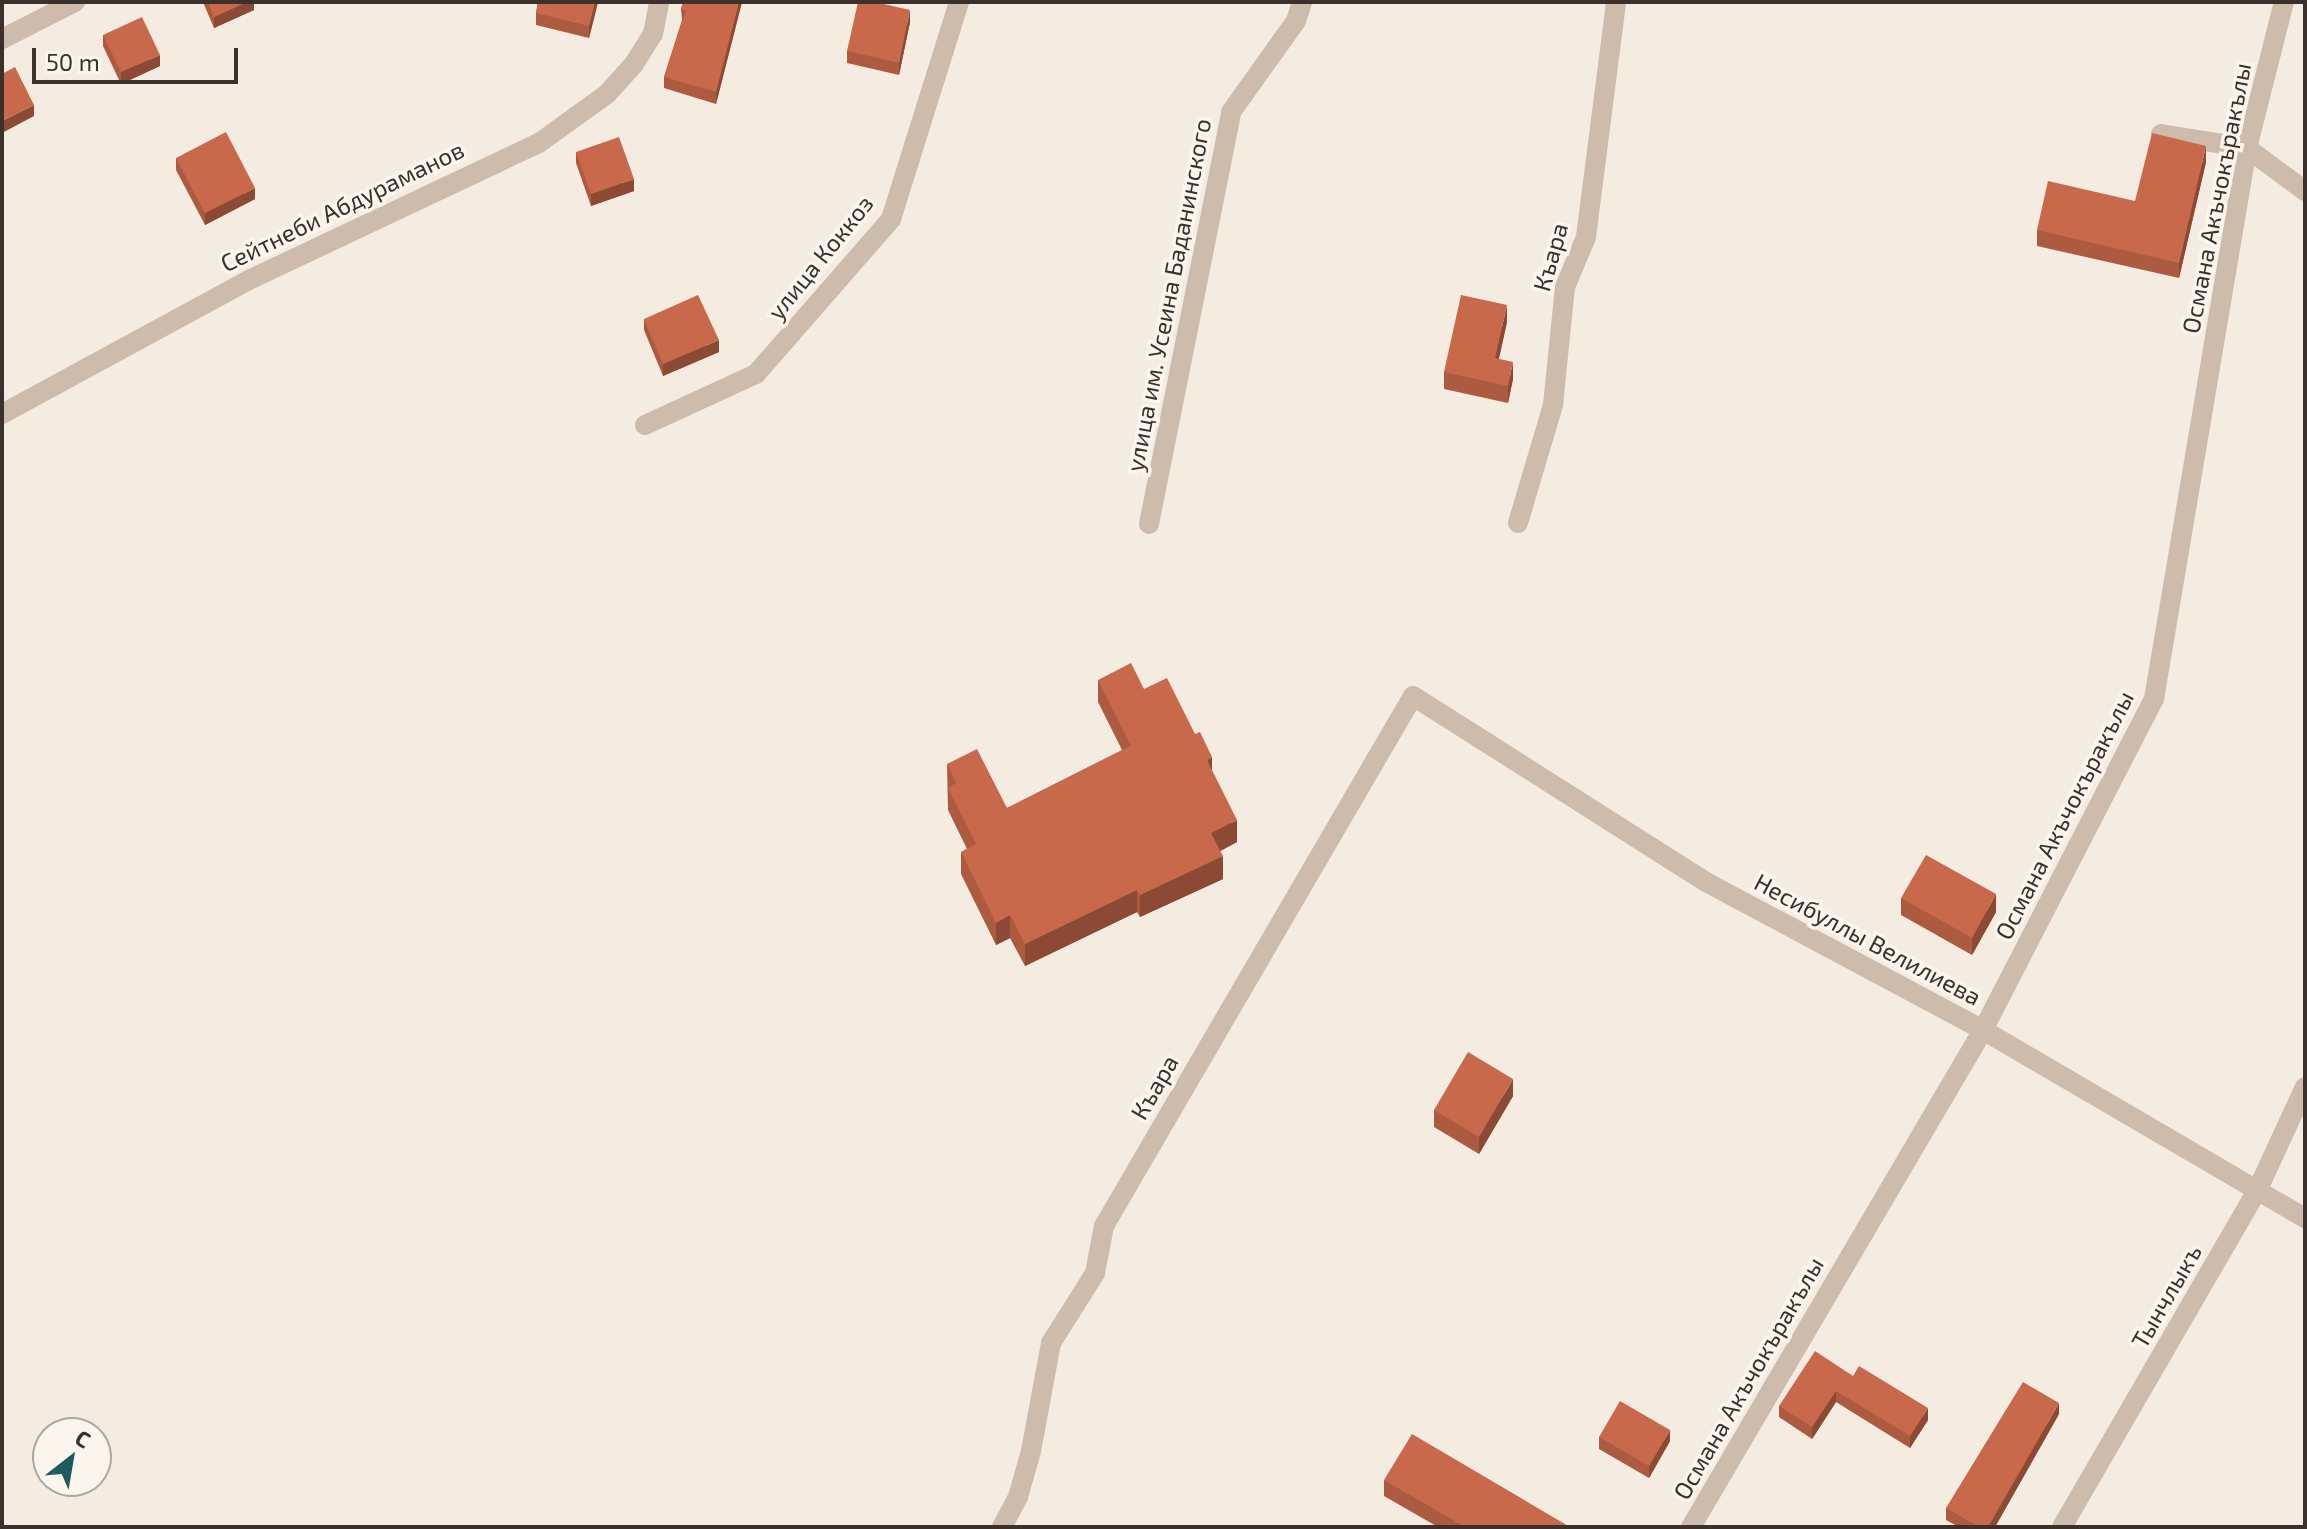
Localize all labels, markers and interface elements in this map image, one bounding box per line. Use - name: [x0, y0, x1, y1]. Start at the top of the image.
- scale bar: [36, 32, 242, 82]
- text: 50 m: [46, 47, 100, 76]
- street label: Османа Акъчокъракълы: [2176, 60, 2256, 336]
- street label: улица им. Усеина Баданинского: [1120, 116, 1216, 474]
- street label: Сейтнеби Абдураманов: [216, 134, 468, 278]
- street label: улица Коккоз: [761, 189, 879, 325]
- street label: Къара: [1527, 220, 1573, 294]
- street label: Османа Акъчокъракълы: [1989, 686, 2139, 944]
- street label: Несибуллы Велилиева: [1750, 867, 1986, 1011]
- street label: Къара: [1124, 1050, 1184, 1124]
- street label: Тынчлыкъ: [2125, 1239, 2207, 1353]
- street label: Османа Акъчокъракълы: [1667, 1252, 1829, 1504]
- north arrow: [32, 1417, 112, 1497]
- text: С: [71, 1424, 96, 1453]

